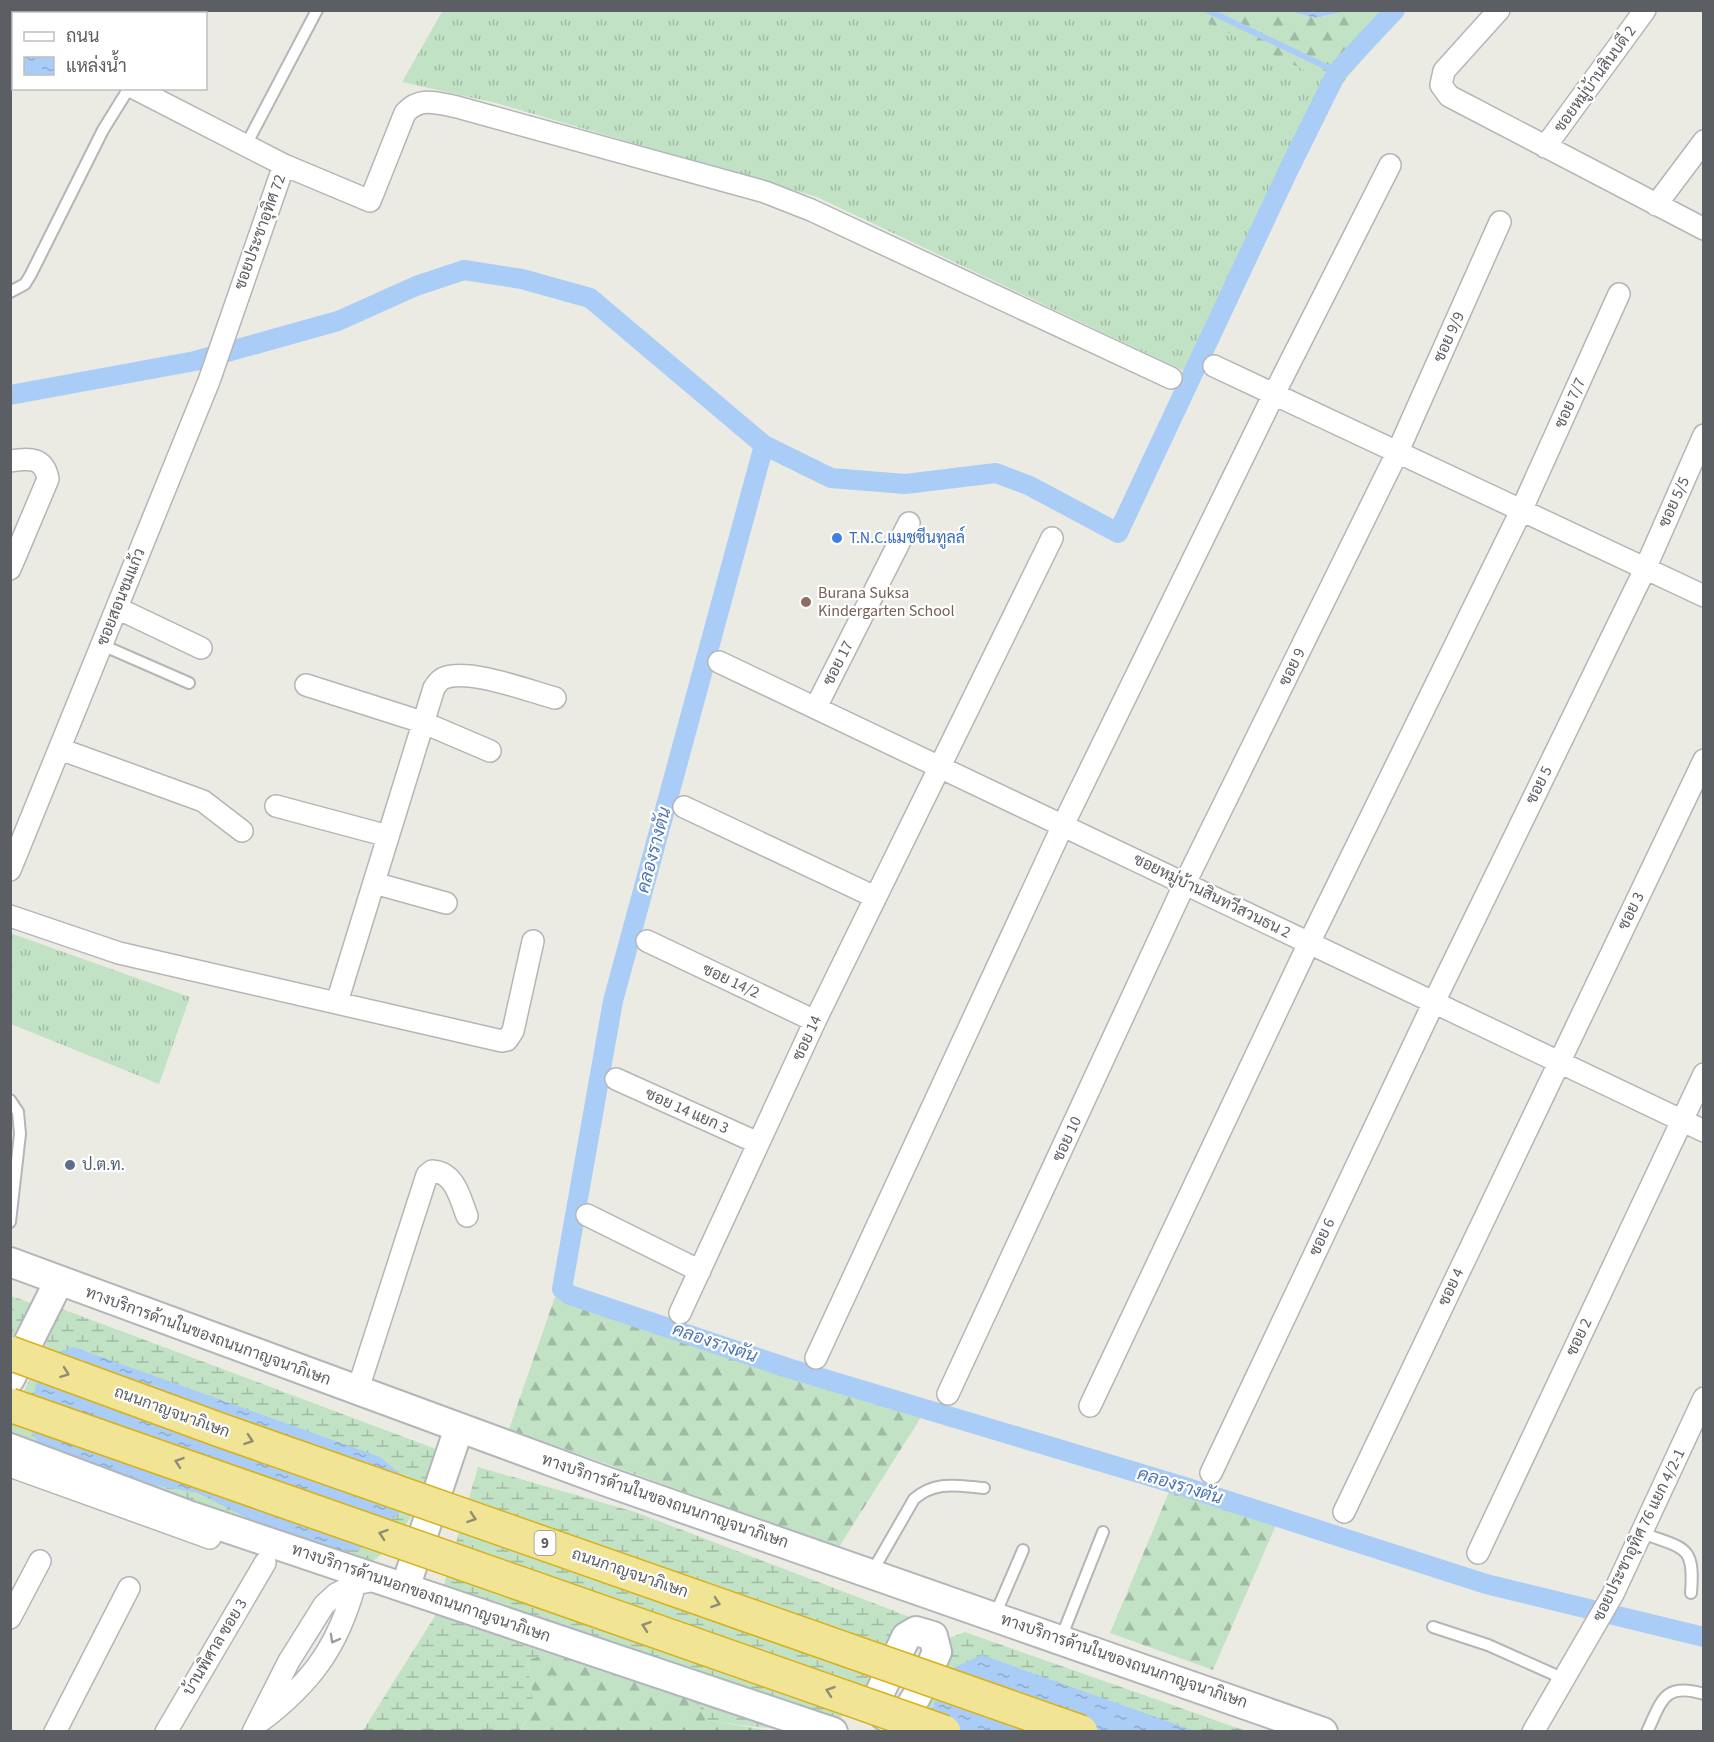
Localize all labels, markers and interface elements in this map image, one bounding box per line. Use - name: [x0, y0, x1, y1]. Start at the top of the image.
- legend: [12, 12, 207, 90]
- street label: ซอยหมู่บ้านสินบดี 2: [1548, 21, 1641, 137]
- text: ถนน: [66, 24, 99, 49]
- text: แหล่งน้ำ: [66, 50, 127, 79]
- street label: ซอยประชาอุทิศ 72: [229, 171, 291, 293]
- street label: ซอย 9/9: [1428, 308, 1470, 366]
- street label: ซอย 7/7: [1549, 374, 1591, 432]
- street label: ซอย 5/5: [1653, 473, 1695, 531]
- place label: T.N.C.แมชชีนทูลล์: [849, 525, 965, 549]
- marker: T.N.C.แมชชีนทูลล์: [830, 531, 844, 545]
- street label: ซอยสอนชมแก้ว: [91, 545, 151, 649]
- place label: Burana Suksa Kindergarten School: [818, 582, 955, 622]
- marker: Burana Suksa Kindergarten School: [799, 595, 813, 609]
- street label: ซอย 17: [817, 637, 859, 689]
- street label: ซอย 9: [1273, 644, 1311, 690]
- street label: ซอย 5: [1520, 762, 1558, 808]
- water label: คลองรางตัน: [631, 804, 678, 896]
- street label: ซอยหมู่บ้านสินทวีสวนธน 2: [1130, 847, 1295, 944]
- street label: ซอย 3: [1612, 888, 1650, 934]
- street label: ซอย 14/2: [699, 958, 763, 1004]
- street label: ซอย 14: [787, 1012, 827, 1064]
- street label: ซอย 14 แยก 3: [642, 1083, 732, 1139]
- street label: ซอย 10: [1047, 1113, 1087, 1165]
- place label: ป.ต.ท.: [82, 1154, 125, 1176]
- marker: ป.ต.ท.: [63, 1158, 77, 1172]
- street label: ซอย 6: [1304, 1214, 1340, 1260]
- street label: ซอย 4: [1433, 1264, 1469, 1310]
- street label: ทางบริการด้านในของถนนกาญจนาภิเษก: [82, 1280, 334, 1391]
- street label: ซอย 2: [1561, 1314, 1597, 1360]
- water label: คลองรางตัน: [669, 1317, 761, 1369]
- one-way arrow: [59, 1366, 70, 1378]
- street label: ถนนกาญจนาภิเษก: [111, 1381, 233, 1443]
- one-way arrow: [243, 1432, 254, 1445]
- street label: ซอยประชาอุทิศ 76 แยก 4/2-1: [1588, 1445, 1690, 1625]
- street label: ทางบริการด้านในของถนนกาญจนาภิเษก: [539, 1447, 792, 1554]
- one-way arrow: [174, 1457, 185, 1470]
- water label: คลองรางตัน: [1134, 1461, 1226, 1511]
- one-way arrow: [466, 1510, 477, 1523]
- one-way arrow: [378, 1528, 389, 1541]
- road number: 9: [534, 1531, 556, 1555]
- street label: ทางบริการด้านนอกของถนนกาญจนาภิเษก: [289, 1538, 553, 1648]
- street label: ถนนกาญจนาภิเษก: [569, 1543, 691, 1603]
- street label: บ้านพิศาล ซอย 3: [177, 1594, 253, 1699]
- one-way arrow: [710, 1596, 721, 1609]
- street label: ทางบริการด้านในของถนนกาญจนาภิเษก: [998, 1607, 1251, 1714]
- one-way arrow: [641, 1621, 652, 1634]
- one-way arrow: [330, 1632, 341, 1643]
- one-way arrow: [825, 1686, 836, 1699]

